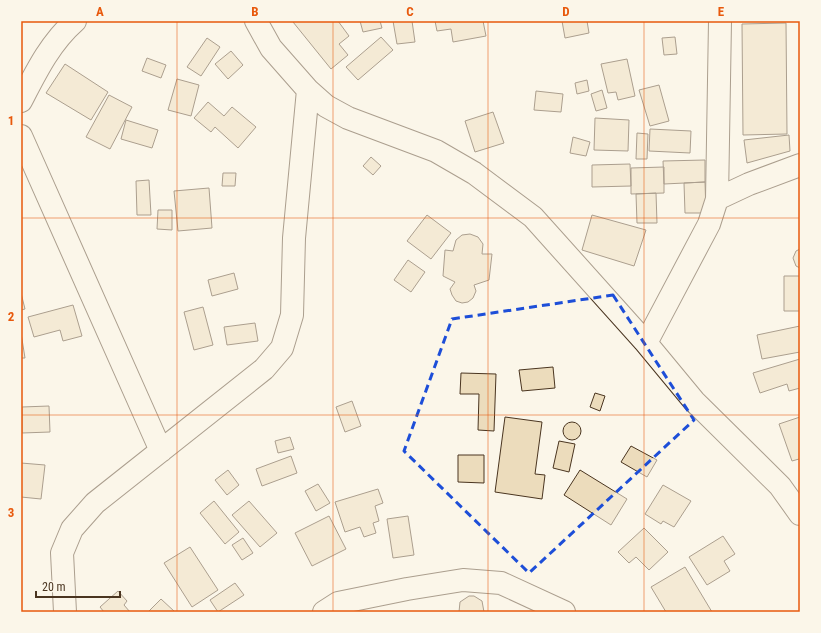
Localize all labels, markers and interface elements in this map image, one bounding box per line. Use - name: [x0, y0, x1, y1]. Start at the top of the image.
- text: A: [96, 4, 104, 19]
- text: B: [251, 4, 259, 19]
- text: C: [406, 4, 414, 19]
- text: D: [562, 4, 570, 19]
- text: E: [718, 4, 725, 19]
- text: 1: [8, 113, 14, 128]
- text: 2: [8, 309, 15, 324]
- text: 3: [8, 505, 14, 520]
- scale bar: [36, 573, 120, 599]
- text: 20 m: [42, 580, 66, 594]

